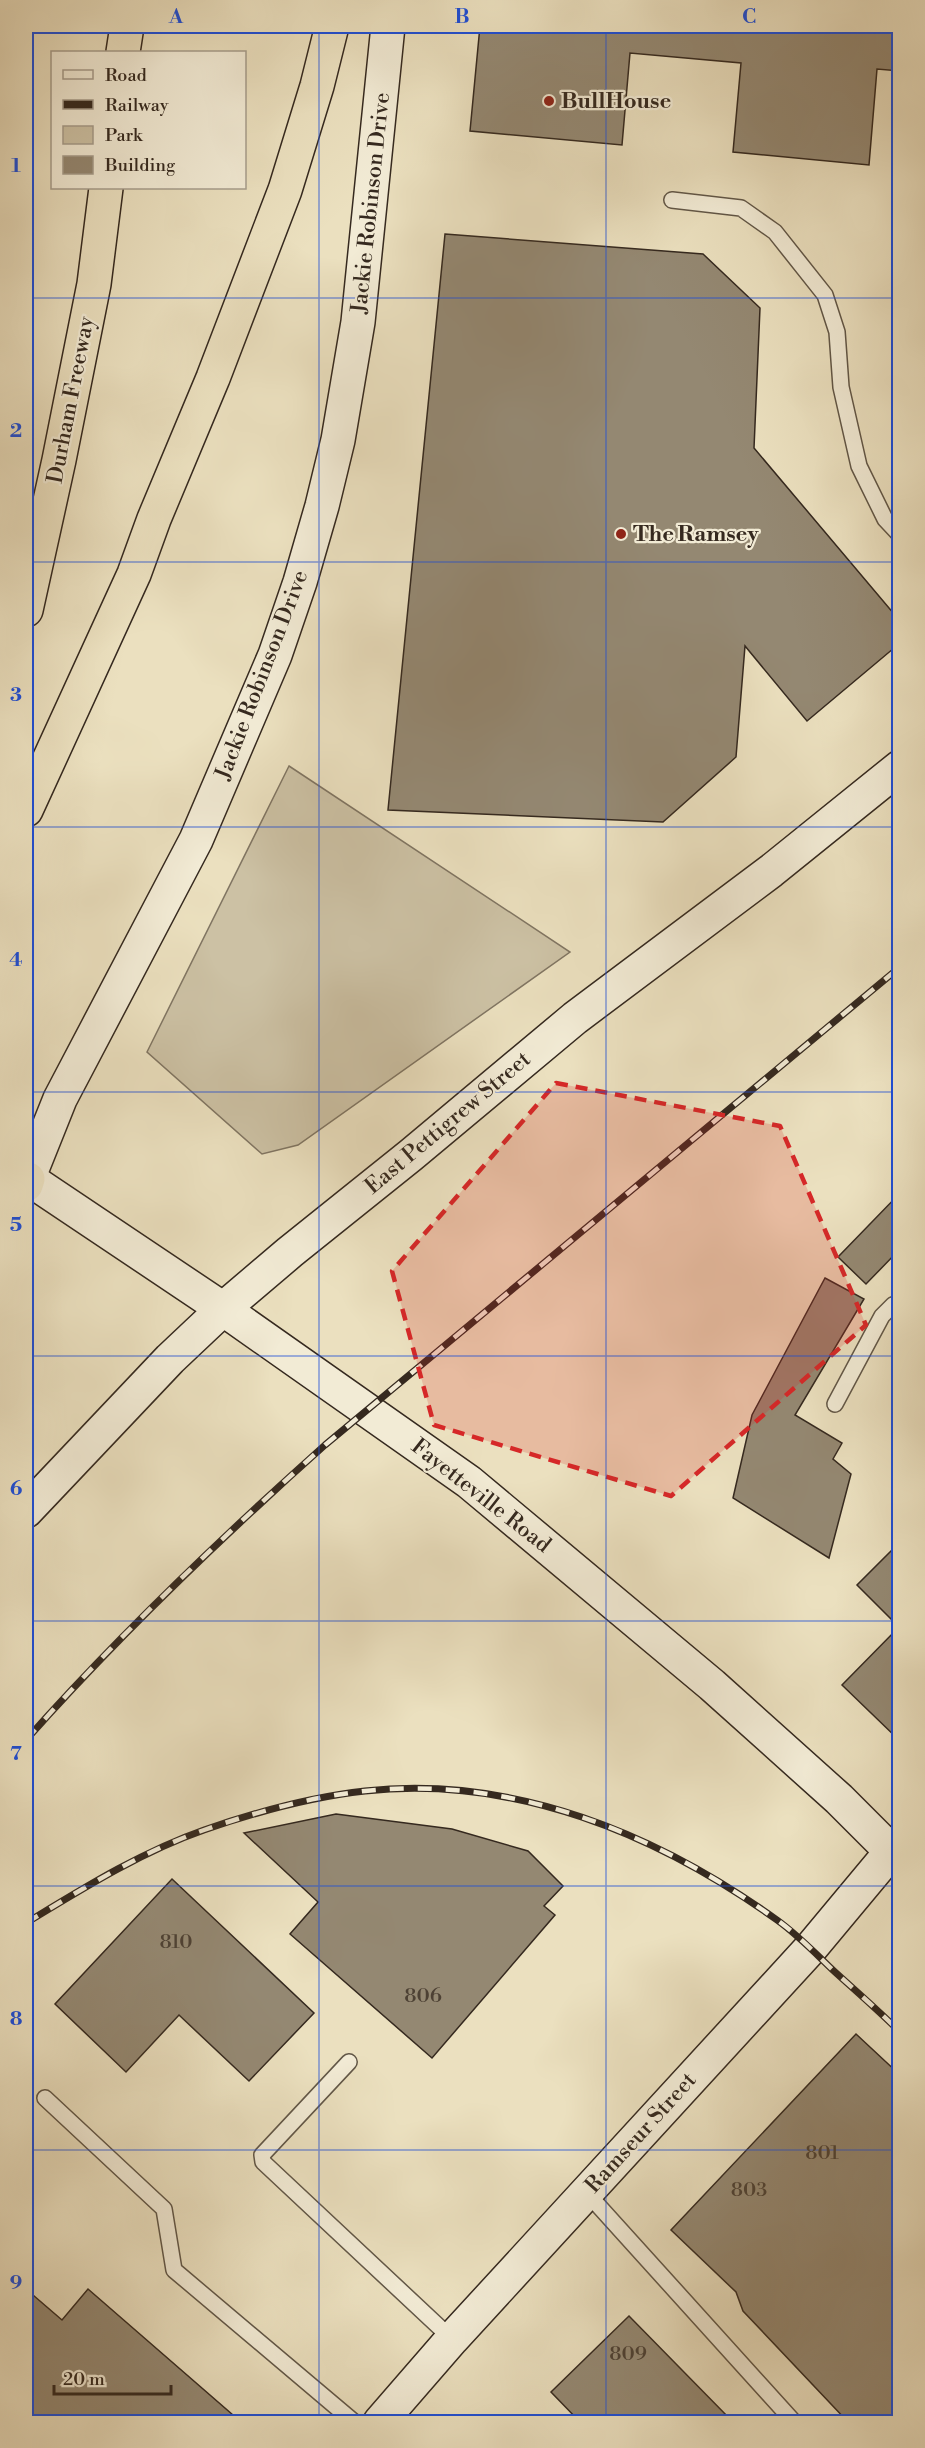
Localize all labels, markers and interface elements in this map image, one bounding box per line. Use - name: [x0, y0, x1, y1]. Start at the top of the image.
- text: A: [168, 5, 184, 30]
- text: B: [454, 5, 470, 30]
- text: C: [742, 5, 756, 30]
- legend: [51, 51, 246, 189]
- text: Road: [105, 64, 148, 87]
- place label: BullHouse: [561, 88, 672, 115]
- street label: Jackie Robinson Drive: [346, 91, 396, 316]
- text: Railway: [105, 94, 169, 117]
- marker: BullHouse: [542, 94, 556, 108]
- text: Park: [105, 124, 144, 147]
- text: 1: [11, 154, 21, 179]
- text: Building: [104, 154, 176, 177]
- street label: Durham Freeway: [42, 314, 100, 486]
- text: 2: [10, 419, 22, 444]
- place label: The Ramsey: [633, 521, 759, 548]
- marker: The Ramsey: [614, 527, 628, 541]
- street label: Jackie Robinson Drive: [209, 567, 314, 784]
- text: 3: [10, 683, 22, 708]
- text: 4: [9, 948, 23, 973]
- street label: East Pettigrew Street: [360, 1046, 536, 1200]
- text: 5: [10, 1213, 22, 1238]
- street label: Fayetteville Road: [406, 1433, 557, 1559]
- text: 6: [10, 1477, 23, 1502]
- text: 7: [10, 1742, 22, 1767]
- house number: 810: [159, 1930, 193, 1955]
- house number: 806: [404, 1984, 442, 2009]
- text: 8: [10, 2007, 23, 2032]
- street label: Ramseur Street: [580, 2067, 702, 2199]
- house number: 801: [805, 2141, 839, 2166]
- house number: 803: [731, 2178, 767, 2203]
- text: 9: [10, 2271, 22, 2296]
- house number: 809: [609, 2342, 647, 2367]
- scale bar: [54, 2358, 171, 2396]
- text: 20 m: [63, 2368, 105, 2391]

